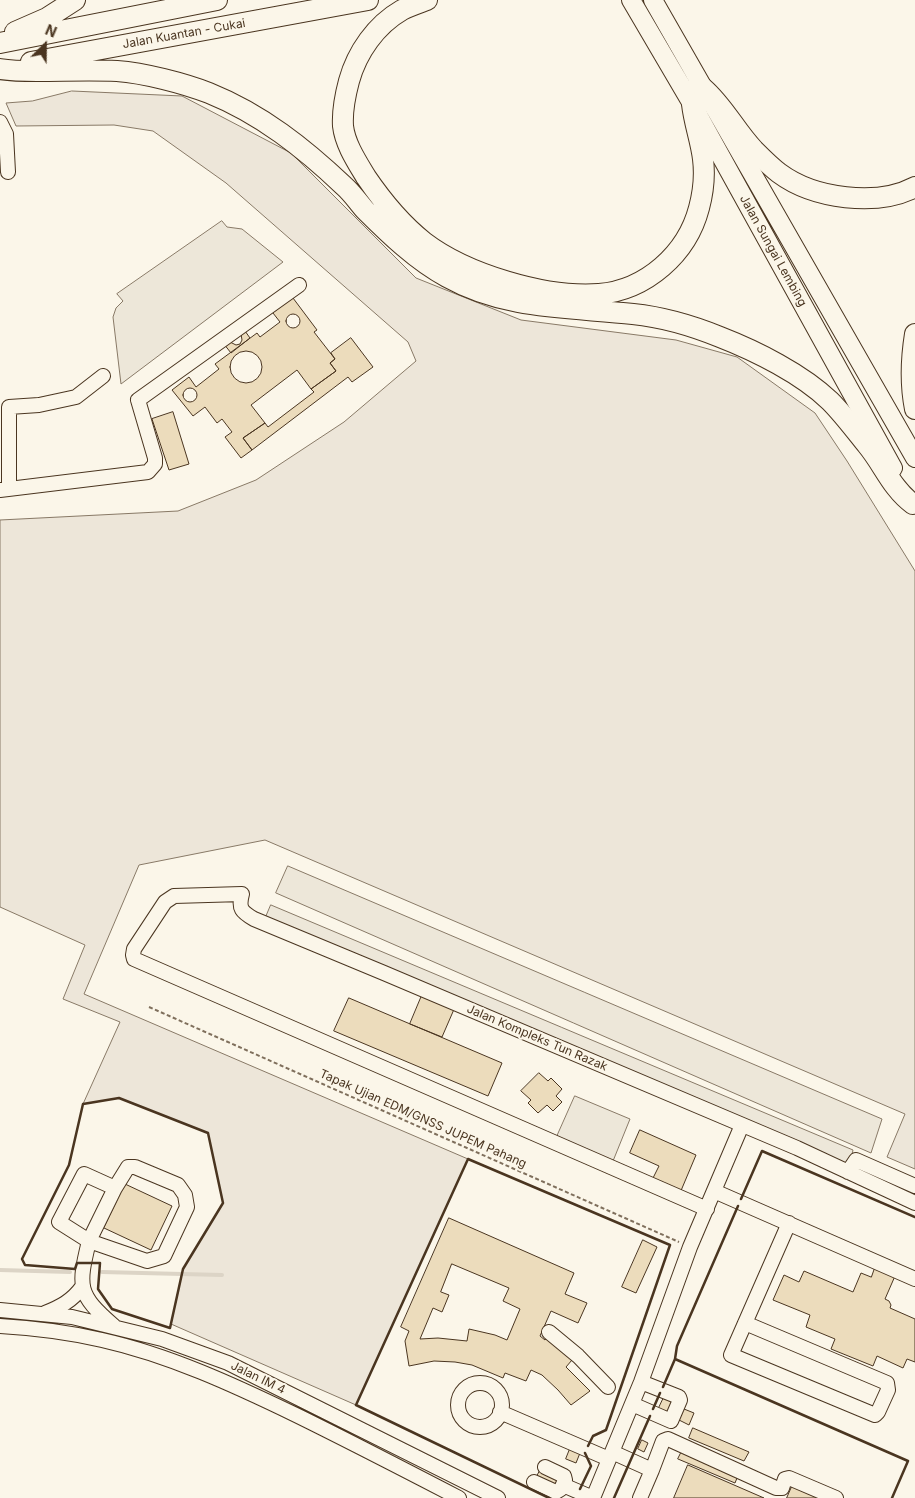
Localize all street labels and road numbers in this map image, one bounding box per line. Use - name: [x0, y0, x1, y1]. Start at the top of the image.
- street label: Jalan Kuantan - Cukai: [121, 16, 247, 52]
- street label: Jalan Sungai Lembing: [736, 193, 810, 309]
- street label: Jalan Kompleks Tun Razak: [465, 1002, 609, 1074]
- street label: Tapak Ujian EDM/GNSS JUPEM Pahang: [317, 1067, 529, 1171]
- street label: Jalan IM 4: [228, 1359, 288, 1397]

